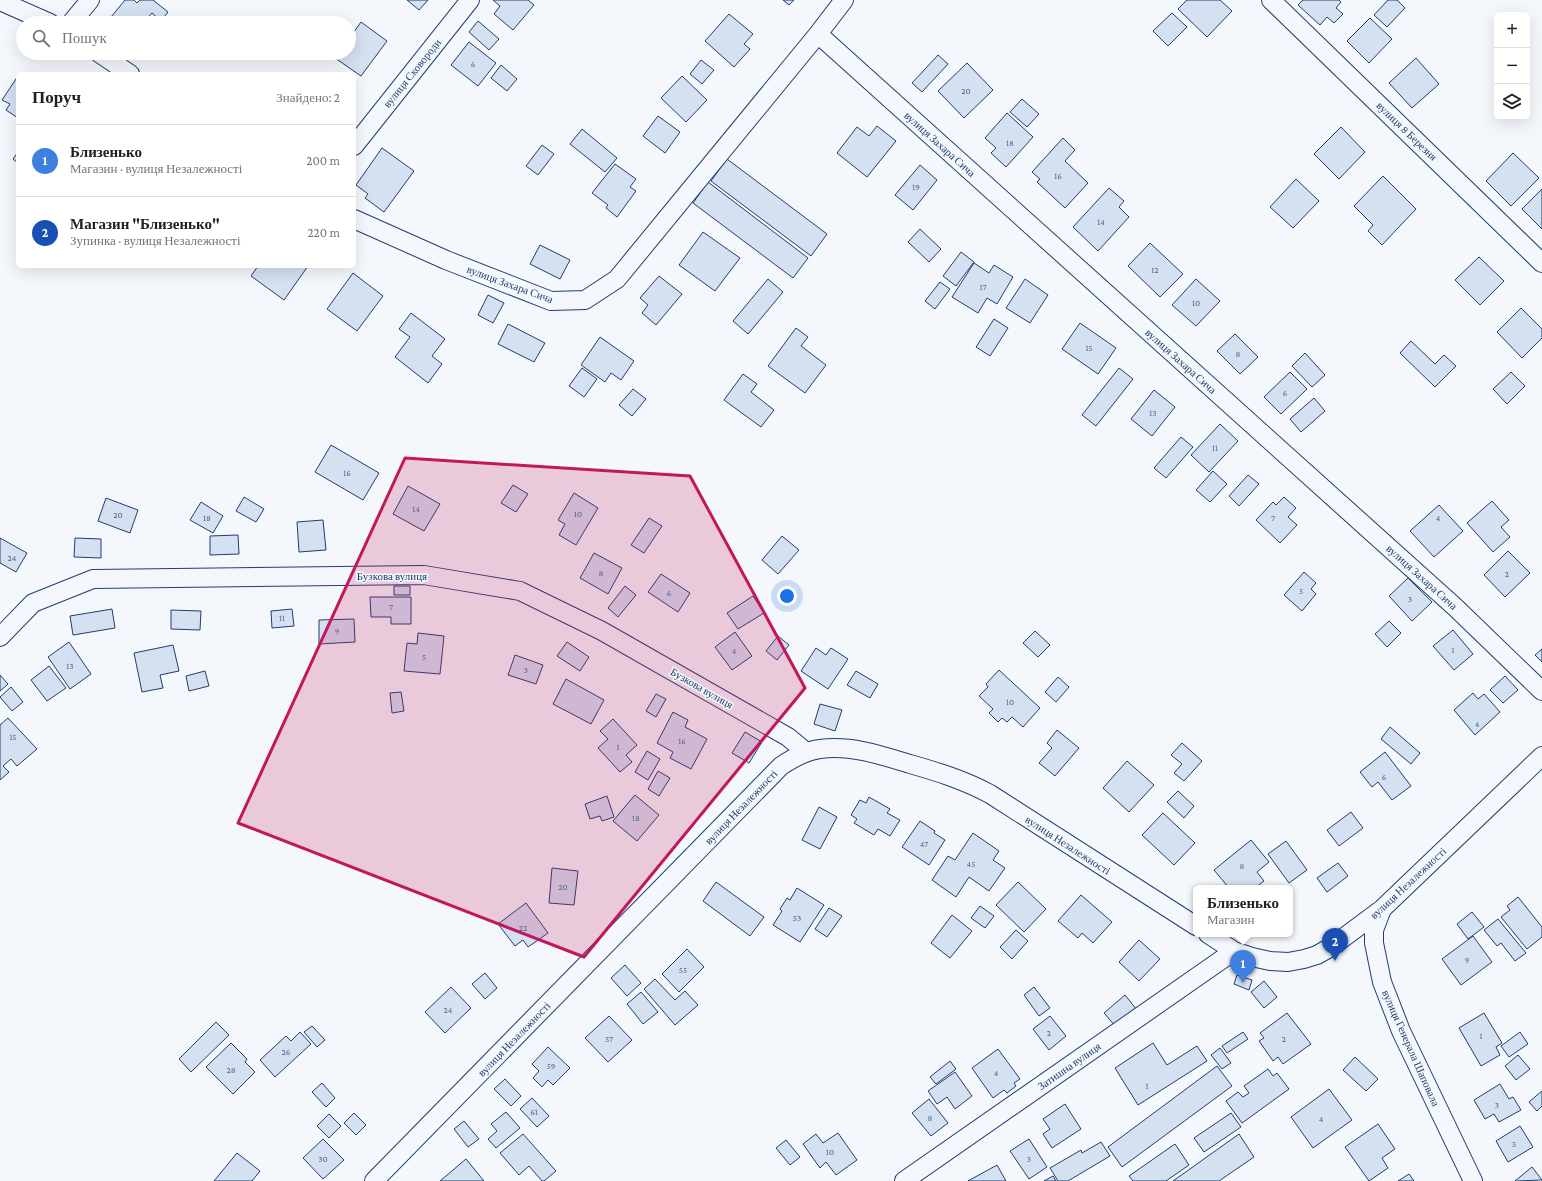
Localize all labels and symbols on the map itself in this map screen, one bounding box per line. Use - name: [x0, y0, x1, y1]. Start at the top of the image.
- street label: вулиця Сковороди: [381, 36, 443, 110]
- house number: 6: [471, 59, 476, 69]
- house number: 20: [961, 86, 971, 96]
- street label: вулиця 8 Березня: [1374, 99, 1440, 163]
- street label: вулиця Захара Сича: [902, 109, 978, 179]
- house number: 18: [1006, 138, 1014, 148]
- house number: 16: [1054, 171, 1062, 181]
- house number: 19: [912, 182, 920, 192]
- house number: 14: [1097, 217, 1105, 227]
- street label: вулиця Захара Сича: [465, 263, 555, 305]
- house number: 12: [1151, 265, 1159, 275]
- house number: 17: [979, 282, 987, 292]
- house number: 10: [1192, 298, 1200, 308]
- street label: вулиця Захара Сича: [1143, 326, 1219, 396]
- house number: 15: [1085, 343, 1093, 353]
- house number: 8: [1236, 349, 1241, 359]
- house number: 6: [1283, 388, 1288, 398]
- house number: 13: [1149, 408, 1157, 418]
- house number: 11: [1212, 443, 1218, 453]
- house number: 16: [343, 468, 351, 478]
- house number: 14: [412, 504, 420, 514]
- house number: 10: [574, 509, 582, 519]
- house number: 20: [113, 510, 123, 520]
- house number: 18: [203, 513, 211, 523]
- house number: 7: [1271, 513, 1275, 523]
- house number: 4: [1436, 513, 1441, 523]
- street label: вулиця Захара Сича: [1384, 542, 1460, 612]
- house number: 24: [8, 553, 17, 563]
- house number: 8: [599, 568, 604, 578]
- house number: 2: [1505, 569, 1509, 579]
- street label: Бузкова вулиця: [357, 570, 427, 582]
- your location: [777, 586, 797, 606]
- house number: 5: [1299, 586, 1303, 596]
- house number: 6: [667, 588, 672, 598]
- house number: 3: [1408, 594, 1412, 604]
- house number: 7: [389, 602, 393, 612]
- house number: 11: [279, 613, 285, 623]
- house number: 9: [335, 626, 340, 636]
- house number: 1: [1452, 645, 1455, 655]
- house number: 4: [732, 646, 737, 656]
- house number: 5: [422, 652, 426, 662]
- house number: 13: [66, 661, 74, 671]
- house number: 3: [524, 665, 528, 675]
- street label: Бузкова вулиця: [669, 665, 735, 711]
- house number: 10: [1006, 697, 1014, 707]
- house number: 4: [1475, 719, 1480, 729]
- house number: 15: [9, 732, 17, 742]
- house number: 16: [678, 736, 686, 746]
- house number: 1: [617, 742, 620, 752]
- street label: вулиця Незалежності: [702, 767, 780, 847]
- house number: 6: [1382, 772, 1387, 782]
- house number: 18: [632, 813, 640, 823]
- street label: вулиця Незалежності: [1023, 813, 1113, 877]
- house number: 47: [920, 839, 928, 849]
- street label: вулиця Незалежності: [1368, 845, 1448, 921]
- house number: 45: [967, 859, 975, 869]
- house number: 8: [1240, 861, 1245, 871]
- house number: 20: [558, 882, 568, 892]
- house number: 53: [793, 913, 801, 923]
- house number: 22: [519, 923, 527, 933]
- pin: 2: [1322, 928, 1348, 961]
- pin: 1: [1230, 950, 1256, 983]
- house number: 9: [1465, 955, 1470, 965]
- house number: 55: [679, 965, 687, 975]
- street label: вулиця Генерала Шаповала: [1380, 988, 1442, 1108]
- street label: вулиця Незалежності: [475, 999, 553, 1079]
- house number: 24: [444, 1005, 453, 1015]
- house number: 2: [1047, 1028, 1051, 1038]
- house number: 1: [1480, 1031, 1483, 1041]
- house number: 57: [605, 1034, 613, 1044]
- house number: 2: [1282, 1034, 1286, 1044]
- street label: Затишна вулиця: [1035, 1040, 1103, 1092]
- house number: 26: [282, 1047, 291, 1057]
- house number: 59: [547, 1061, 556, 1071]
- house number: 28: [226, 1065, 236, 1075]
- house number: 4: [994, 1068, 999, 1078]
- house number: 1: [1146, 1081, 1149, 1091]
- house number: 3: [1495, 1100, 1499, 1110]
- house number: 61: [530, 1107, 538, 1117]
- house number: 8: [928, 1113, 933, 1123]
- house number: 4: [1319, 1114, 1324, 1124]
- house number: 5: [1512, 1139, 1516, 1149]
- house number: 10: [826, 1147, 834, 1157]
- house number: 30: [318, 1154, 328, 1164]
- house number: 3: [1027, 1154, 1031, 1164]

